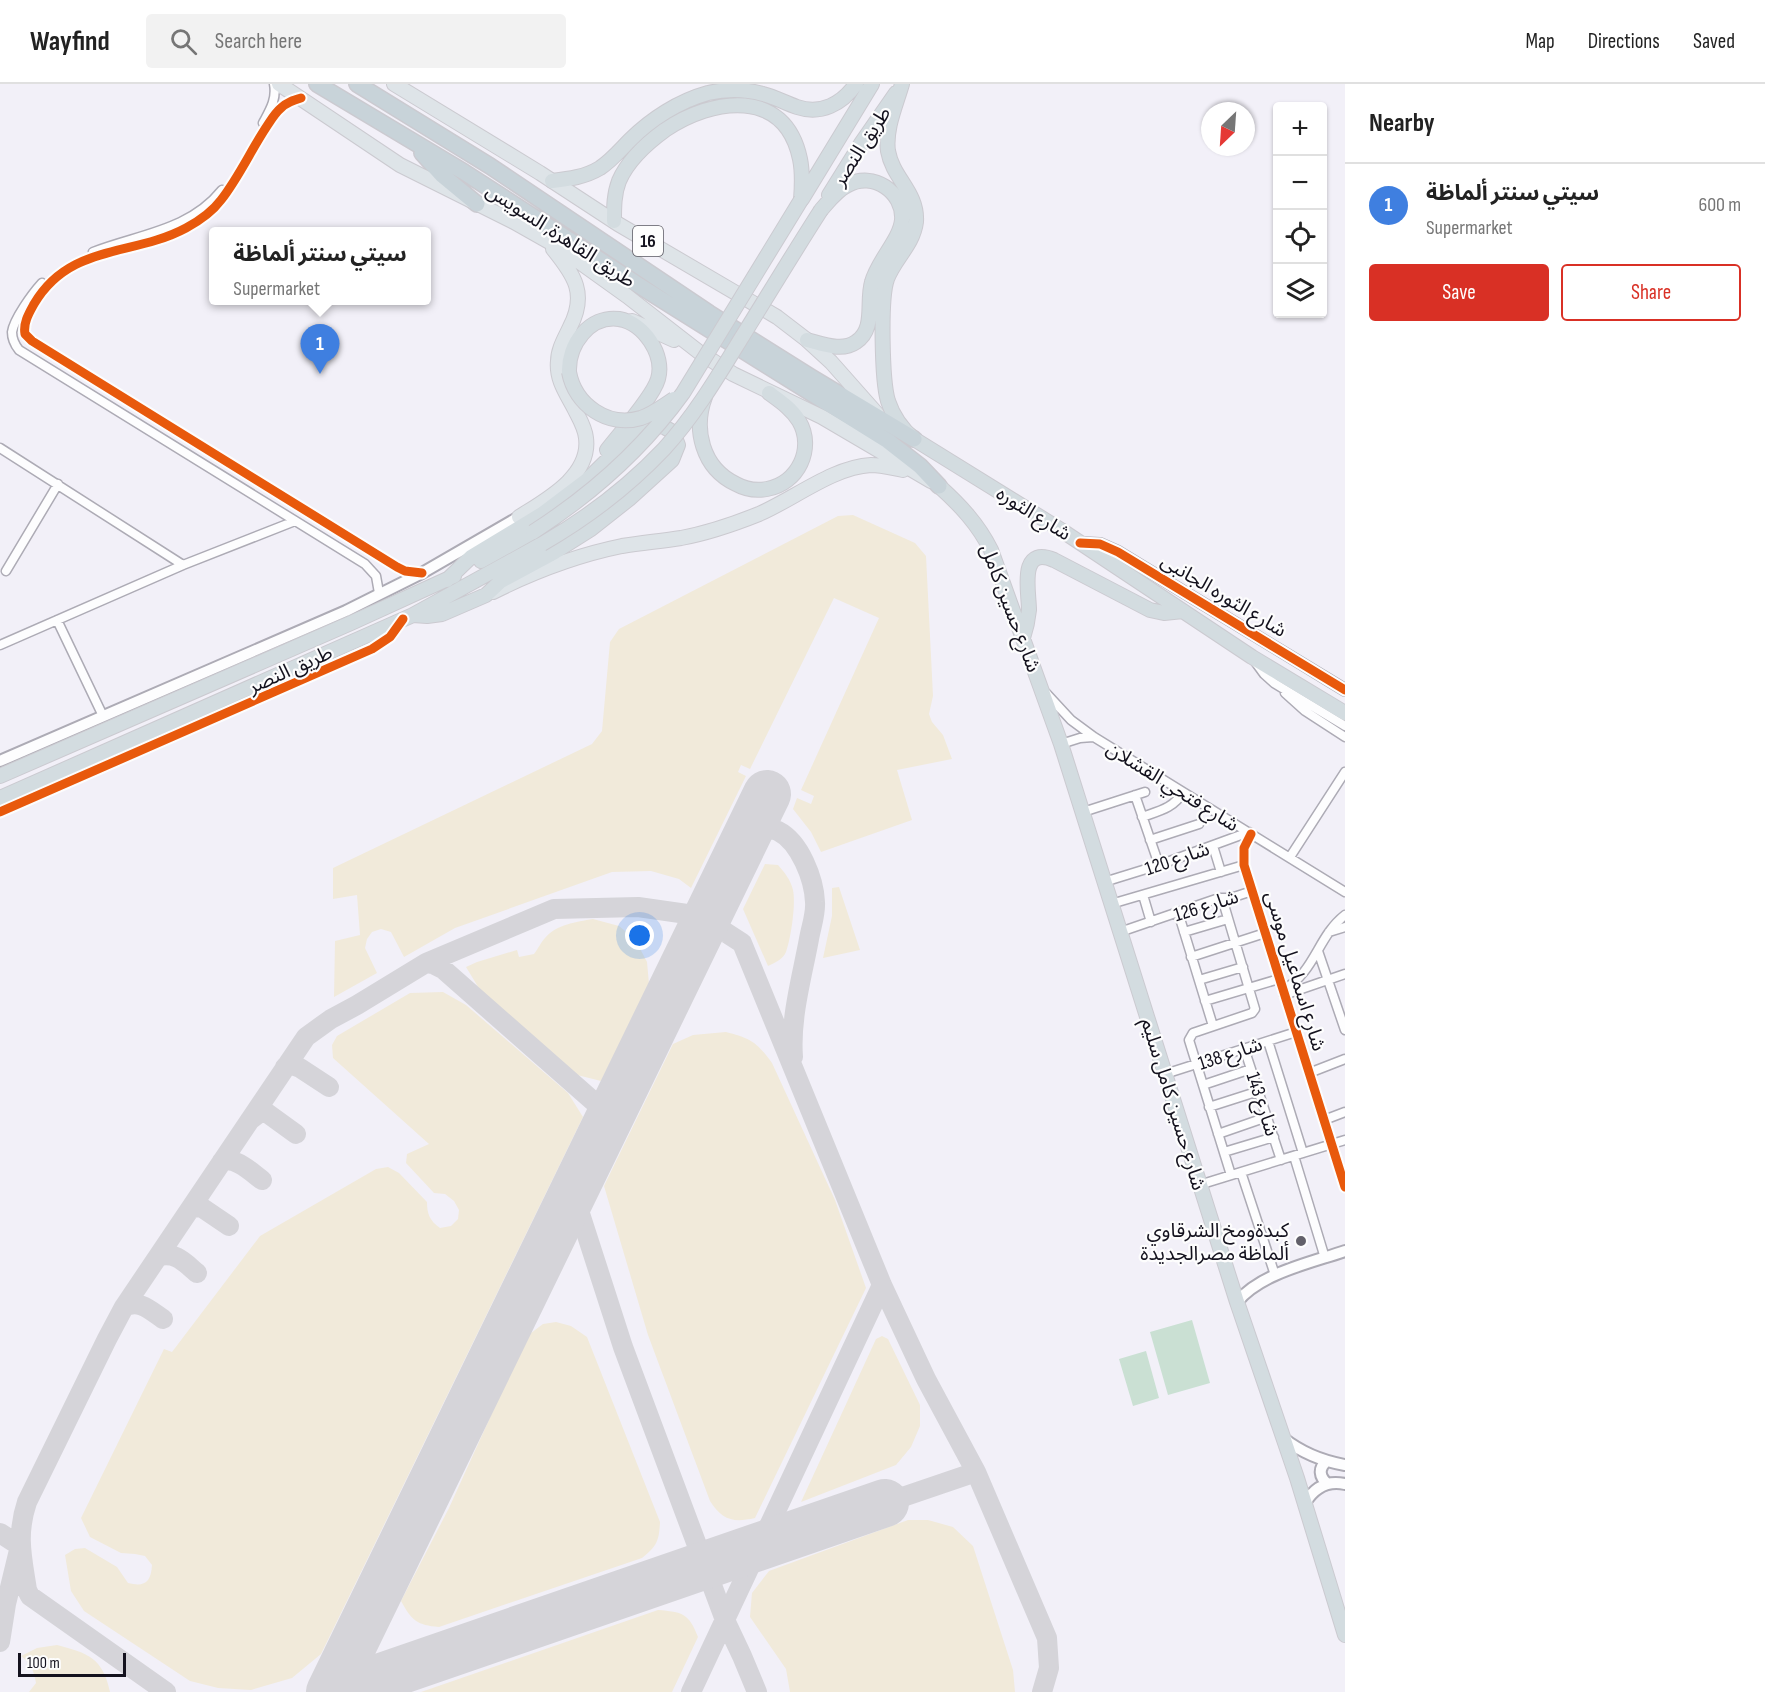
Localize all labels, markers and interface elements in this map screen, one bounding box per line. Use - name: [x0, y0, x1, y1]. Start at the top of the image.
- search box: [146, 14, 566, 68]
- text: Wayfind: [30, 25, 110, 58]
- icon: search: [167, 25, 200, 58]
- text: Search here: [215, 28, 302, 55]
- text: Map: [1525, 29, 1555, 54]
- text: Directions: [1588, 29, 1660, 54]
- text: Saved: [1693, 29, 1735, 54]
- street label: طريق النصر: [827, 102, 896, 192]
- north arrow: [1201, 102, 1255, 156]
- map controls: [1273, 102, 1327, 318]
- button: +: [1273, 102, 1327, 156]
- text: Nearby: [1369, 108, 1435, 139]
- button: −: [1273, 156, 1327, 210]
- street label: طريق القاهرة, السويس: [481, 179, 640, 293]
- text: سيتي سنتر ألماظة: [1426, 180, 1599, 207]
- text: 1: [1385, 193, 1392, 217]
- text: 600 m: [1698, 193, 1741, 217]
- button: locate: [1273, 210, 1327, 264]
- text: Supermarket: [1426, 216, 1513, 240]
- road number: 16: [633, 226, 663, 256]
- popup: [209, 227, 431, 305]
- text: سيتي سنتر ألماظة: [233, 241, 407, 268]
- button: layers: [1273, 264, 1327, 318]
- button: Save: [1369, 264, 1549, 321]
- button: Share: [1561, 264, 1741, 321]
- text: Supermarket: [233, 277, 320, 301]
- pin: 1: [300, 324, 340, 374]
- street label: شارع الثوره: [991, 482, 1075, 548]
- street label: شارع حسين كامل: [973, 541, 1046, 677]
- street label: شارع الثوره الجانبى: [1155, 549, 1291, 645]
- street label: طريق النصر: [244, 641, 336, 700]
- street label: شارع فتحي القشلان: [1100, 736, 1243, 839]
- street label: شارع 120: [1142, 837, 1213, 883]
- street label: شارع 126: [1171, 885, 1242, 929]
- street label: شارع اسماعيل موسى: [1257, 889, 1331, 1055]
- your location: [625, 921, 654, 950]
- street label: شارع حسين كامل سليم: [1134, 1015, 1211, 1194]
- street label: شارع 138: [1195, 1032, 1266, 1078]
- street label: شارع 143: [1239, 1069, 1284, 1140]
- place label: كبدةومخ الشرقاوي ألماظة مصرالجديدة: [1140, 1219, 1290, 1266]
- marker: كبدةومخ الشرقاوي ألماظة مصرالجديدة: [1294, 1234, 1308, 1248]
- scale bar: [18, 1650, 126, 1678]
- text: 100 m: [27, 1654, 60, 1673]

